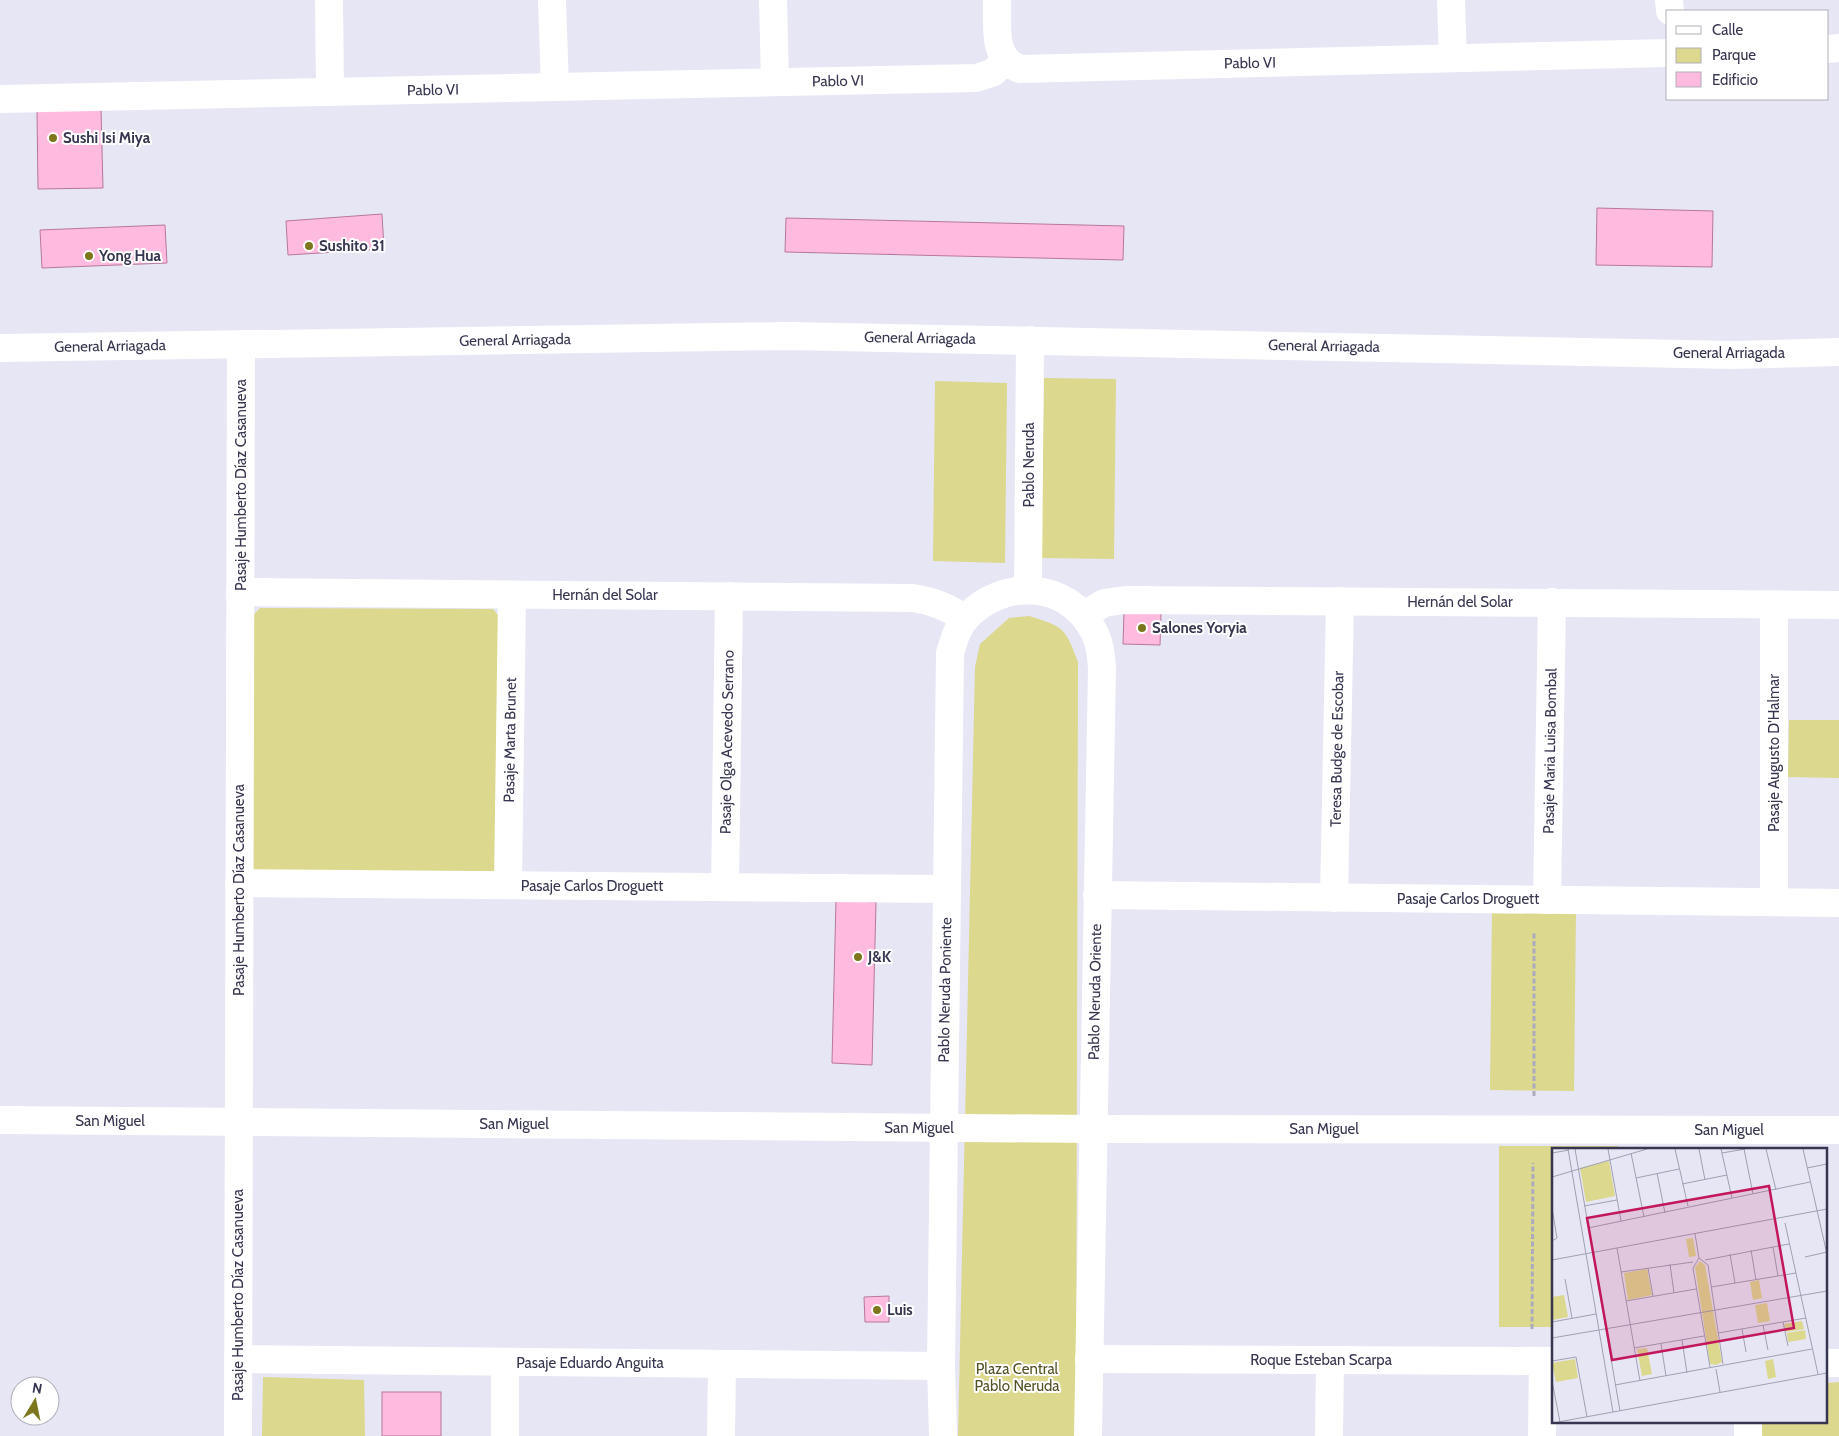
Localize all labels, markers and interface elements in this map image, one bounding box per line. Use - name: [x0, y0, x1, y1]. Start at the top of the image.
- legend: [1666, 10, 1829, 100]
- text: Calle: [1712, 21, 1743, 39]
- text: Parque: [1712, 46, 1756, 64]
- street label: Pablo VI: [1224, 54, 1276, 72]
- text: Edificio: [1712, 71, 1758, 89]
- street label: Pablo VI: [812, 72, 864, 90]
- street label: Pablo VI: [407, 81, 459, 99]
- place label: Sushi Isi Miya: [63, 129, 151, 147]
- marker: Sushi Isi Miya: [47, 132, 59, 144]
- place label: Sushito 31: [319, 237, 385, 255]
- marker: Sushito 31: [303, 240, 315, 252]
- place label: Yong Hua: [98, 247, 162, 265]
- marker: Yong Hua: [83, 250, 95, 262]
- street label: General Arriagada: [864, 328, 977, 348]
- street label: General Arriagada: [459, 330, 572, 350]
- street label: General Arriagada: [54, 336, 167, 356]
- street label: General Arriagada: [1268, 336, 1381, 356]
- street label: General Arriagada: [1673, 344, 1786, 362]
- street label: Pasaje Humberto Díaz Casanueva: [232, 378, 250, 591]
- street label: Pablo Neruda: [1020, 422, 1038, 508]
- street label: Hernán del Solar: [552, 586, 658, 604]
- street label: Hernán del Solar: [1407, 593, 1513, 611]
- place label: Salones Yoryia: [1152, 619, 1247, 637]
- marker: Salones Yoryia: [1136, 622, 1148, 634]
- street label: Pasaje Olga Acevedo Serrano: [716, 650, 738, 834]
- street label: Pasaje Maria Luisa Bombal: [1540, 668, 1560, 834]
- street label: Teresa Budge de Escobar: [1327, 671, 1347, 827]
- street label: Pasaje Augusto D'Halmar: [1765, 674, 1783, 832]
- street label: Pasaje Marta Brunet: [500, 677, 520, 803]
- street label: Pasaje Humberto Díaz Casanueva: [230, 783, 248, 996]
- street label: Pasaje Carlos Droguett: [521, 877, 663, 895]
- street label: Pasaje Carlos Droguett: [1397, 890, 1539, 908]
- street label: Pablo Neruda Poniente: [935, 917, 955, 1063]
- street label: Pablo Neruda Oriente: [1085, 923, 1105, 1060]
- place label: J&K: [867, 948, 892, 966]
- marker: J&K: [852, 951, 864, 963]
- street label: San Miguel: [75, 1112, 145, 1130]
- street label: San Miguel: [479, 1115, 549, 1133]
- street label: San Miguel: [884, 1119, 954, 1137]
- street label: San Miguel: [1289, 1120, 1359, 1138]
- street label: San Miguel: [1694, 1121, 1764, 1139]
- inset map: [1552, 1148, 1826, 1424]
- street label: Pasaje Humberto Díaz Casanueva: [229, 1188, 247, 1401]
- place label: Luis: [887, 1301, 913, 1319]
- marker: Luis: [871, 1304, 883, 1316]
- street label: Roque Esteban Scarpa: [1250, 1351, 1393, 1369]
- street label: Pasaje Eduardo Anguita: [516, 1354, 665, 1372]
- park label: Plaza Central Pablo Neruda: [974, 1360, 1060, 1395]
- north arrow: [10, 1376, 60, 1426]
- text: N: [31, 1378, 44, 1398]

